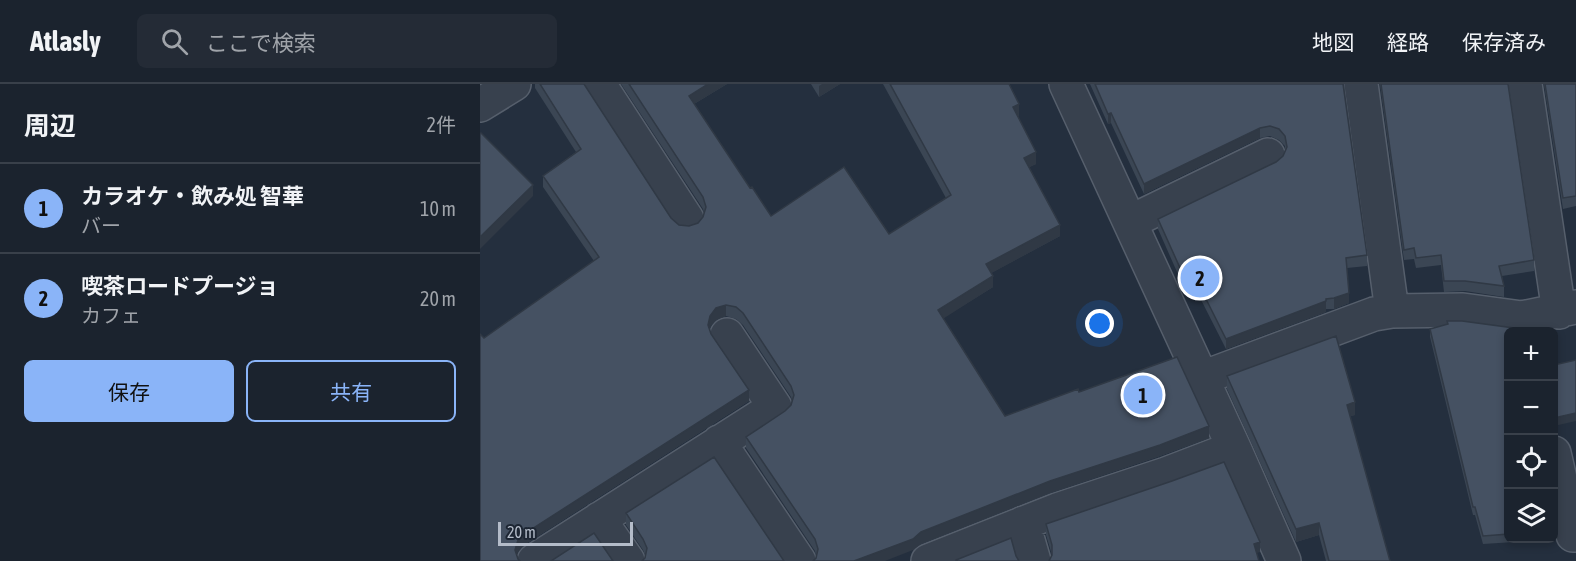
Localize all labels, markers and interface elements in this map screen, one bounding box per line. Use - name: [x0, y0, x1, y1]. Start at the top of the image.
- search box: [137, 14, 557, 68]
- text: Atlasly: [30, 25, 101, 57]
- icon: search: [158, 25, 191, 58]
- text: ここで検索: [206, 30, 316, 56]
- text: 地図: [1312, 30, 1354, 54]
- text: 経路: [1387, 30, 1429, 54]
- text: 保存済み: [1462, 30, 1546, 54]
- text: 周辺: [24, 111, 76, 141]
- text: 2件: [427, 113, 456, 136]
- text: カラオケ・飲み処 智華: [81, 183, 304, 209]
- text: 1: [39, 197, 48, 220]
- text: 10 m: [420, 197, 456, 220]
- text: バー: [81, 214, 121, 237]
- pin: 2: [1180, 256, 1220, 300]
- text: 喫茶ロードプージョ: [81, 273, 279, 299]
- text: 2: [39, 287, 48, 310]
- text: 20 m: [420, 287, 456, 310]
- text: カフェ: [81, 304, 141, 327]
- your location: [1085, 309, 1114, 338]
- map controls: [1504, 327, 1558, 543]
- button: +: [1504, 327, 1558, 381]
- button: 保存: [24, 360, 234, 422]
- button: 共有: [246, 360, 456, 422]
- pin: 1: [1124, 372, 1162, 418]
- button: −: [1504, 381, 1558, 435]
- button: locate: [1504, 435, 1558, 489]
- button: layers: [1504, 489, 1558, 543]
- scale bar: [498, 519, 633, 546]
- text: 20 m: [507, 523, 536, 541]

